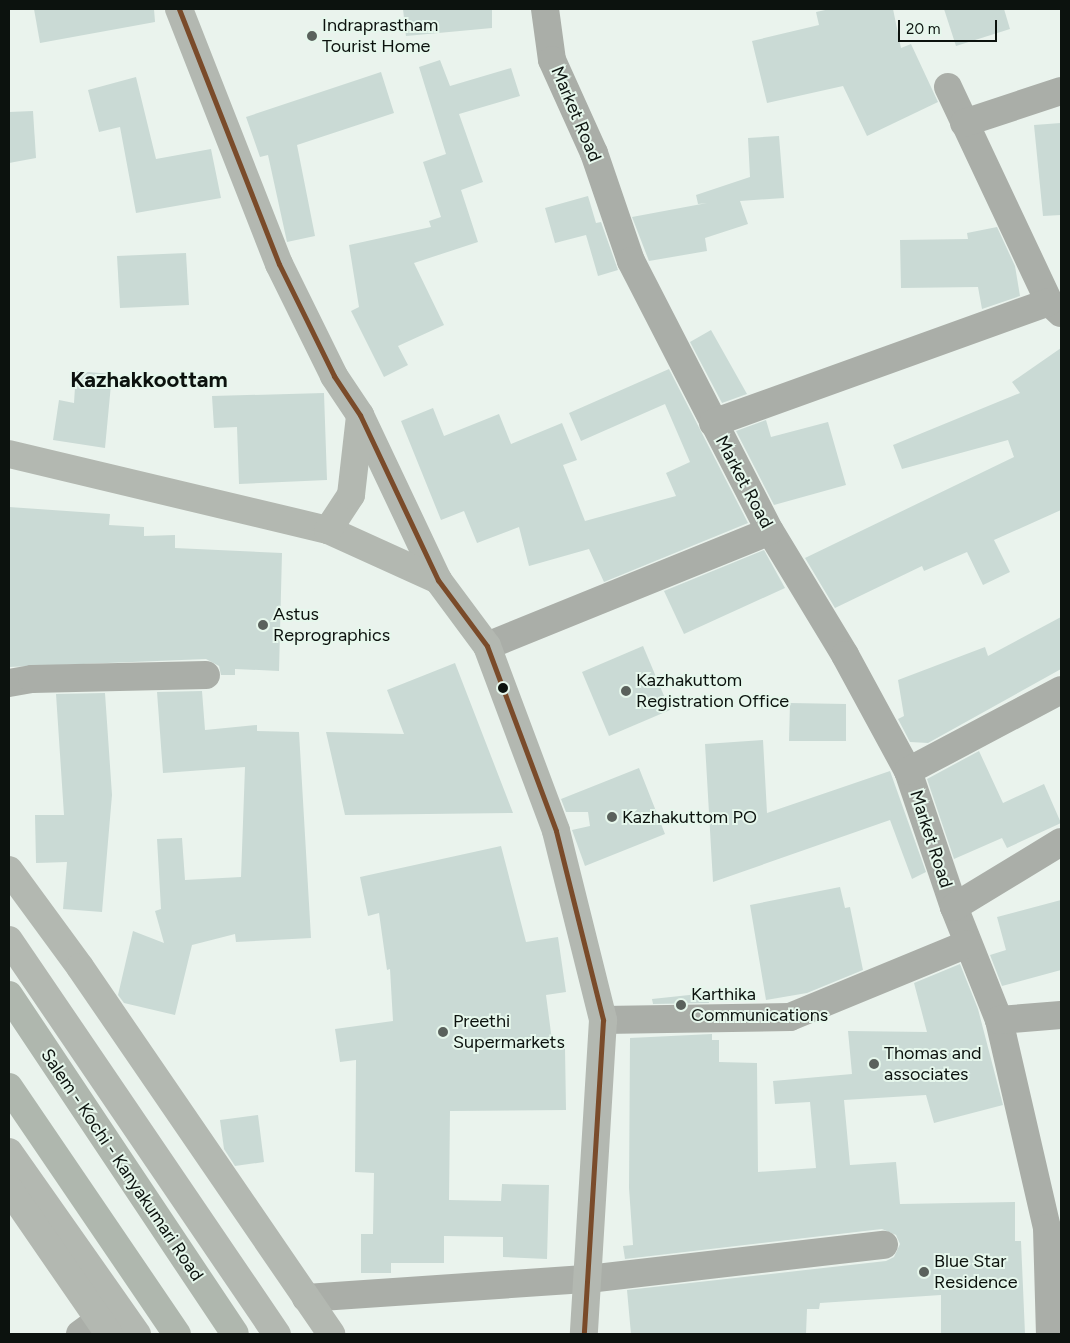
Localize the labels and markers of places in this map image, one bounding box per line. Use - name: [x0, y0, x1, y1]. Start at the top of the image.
- place label: Indraprastham Tourist Home: [322, 15, 438, 58]
- marker: Indraprastham Tourist Home: [306, 30, 318, 42]
- place label: Astus Reprographics: [273, 604, 390, 646]
- marker: Astus Reprographics: [257, 619, 269, 631]
- place label: Kazhakuttom Registration Office: [636, 670, 789, 712]
- unlabelled marker: [498, 683, 508, 693]
- marker: Kazhakuttom Registration Office: [620, 685, 632, 697]
- place label: Kazhakuttom PO: [622, 806, 757, 828]
- marker: Kazhakuttom PO: [606, 811, 618, 823]
- place label: Karthika Communications: [691, 984, 828, 1026]
- marker: Karthika Communications: [675, 999, 687, 1011]
- place label: Preethi Supermarkets: [453, 1011, 565, 1054]
- marker: Preethi Supermarkets: [437, 1026, 449, 1038]
- place label: Thomas and associates: [884, 1043, 982, 1086]
- marker: Thomas and associates: [868, 1058, 880, 1070]
- place label: Blue Star Residence: [934, 1251, 1018, 1294]
- marker: Blue Star Residence: [918, 1266, 930, 1278]

